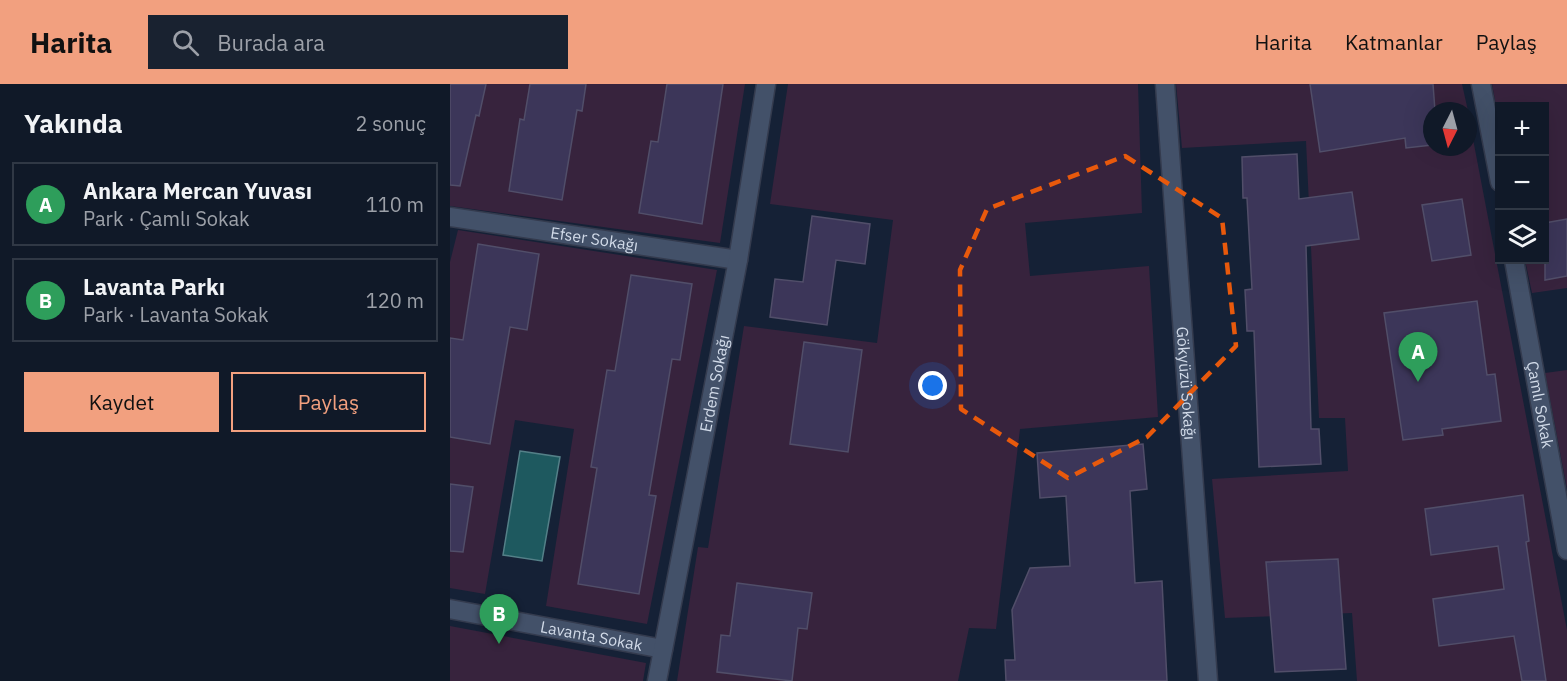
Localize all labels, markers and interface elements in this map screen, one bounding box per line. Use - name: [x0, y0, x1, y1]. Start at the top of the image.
- search box: [148, 15, 568, 69]
- text: Harita: [30, 24, 112, 61]
- icon: search: [169, 26, 202, 59]
- text: Burada ara: [217, 28, 325, 57]
- text: Harita: [1254, 28, 1312, 56]
- text: Katmanlar: [1345, 28, 1443, 56]
- text: Paylaş: [1476, 28, 1537, 56]
- north arrow: [1423, 102, 1477, 156]
- map controls: [1495, 102, 1549, 264]
- button: +: [1495, 102, 1549, 156]
- text: Yakında: [24, 106, 123, 140]
- text: 2 sonuç: [356, 110, 426, 137]
- button: −: [1495, 156, 1549, 210]
- text: Ankara Mercan Yuvası: [83, 176, 312, 205]
- text: A: [39, 191, 52, 218]
- text: 110 m: [366, 191, 424, 218]
- text: Park · Çamlı Sokak: [83, 205, 250, 232]
- button: layers: [1495, 210, 1549, 264]
- street label: Efser Sokağı: [549, 222, 640, 255]
- text: Lavanta Parkı: [83, 272, 225, 301]
- text: B: [39, 287, 52, 314]
- text: 120 m: [366, 287, 424, 314]
- text: Park · Lavanta Sokak: [83, 301, 269, 328]
- street label: Gökyüzü Sokağı: [1172, 326, 1201, 441]
- pin: A: [1398, 332, 1438, 382]
- street label: Erdem Sokağı: [695, 333, 733, 434]
- street label: Çamlı Sokak: [1523, 359, 1558, 450]
- your location: [918, 371, 947, 400]
- button: Kaydet: [24, 372, 219, 432]
- button: Paylaş: [231, 372, 426, 432]
- pin: B: [479, 594, 518, 644]
- street label: Lavanta Sokak: [539, 616, 645, 655]

